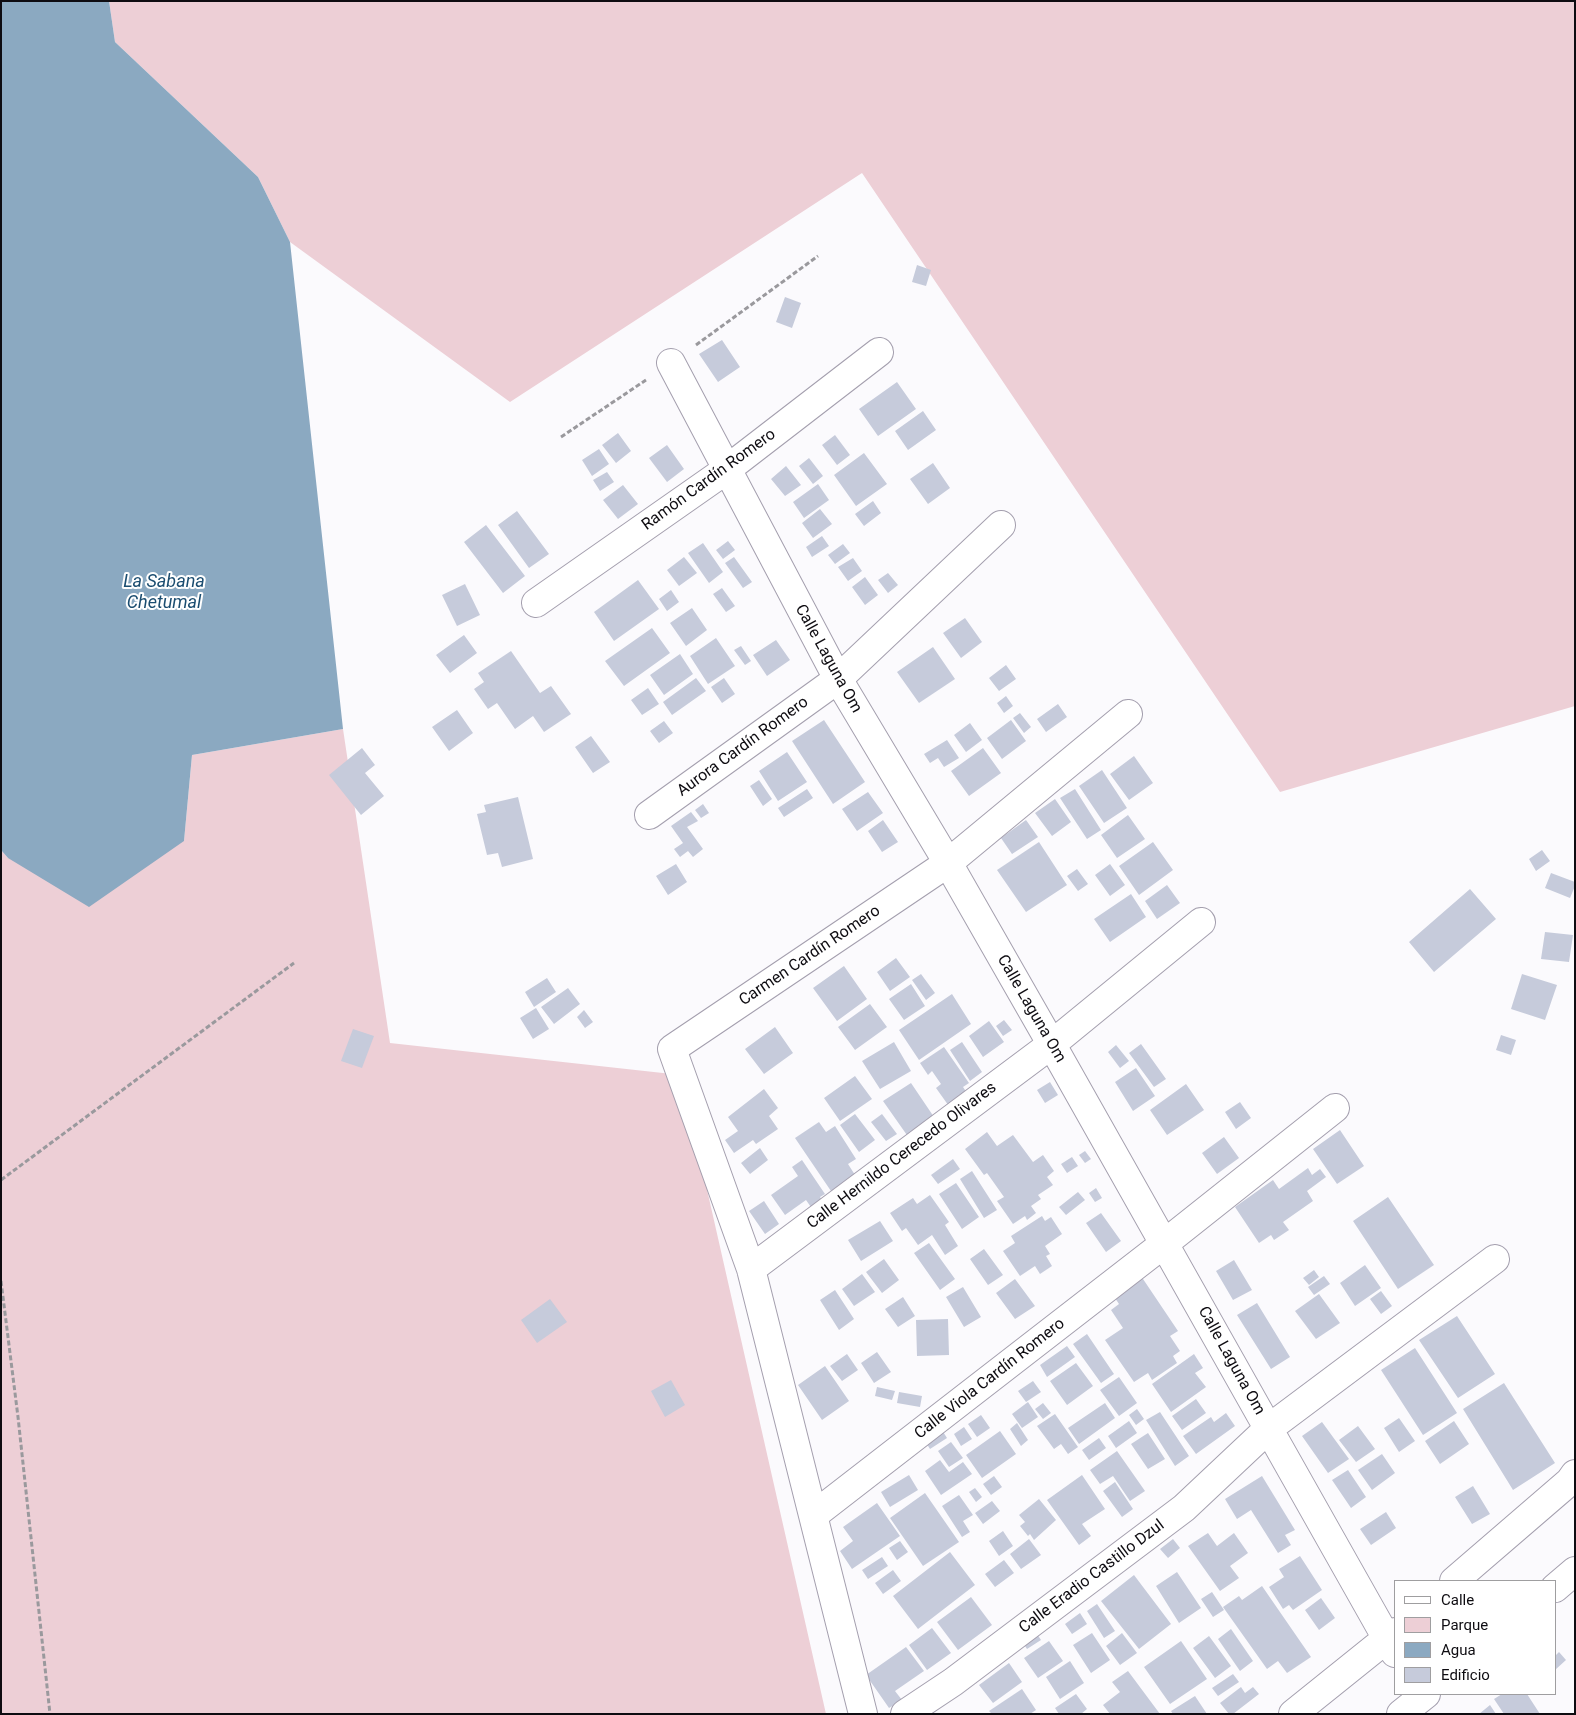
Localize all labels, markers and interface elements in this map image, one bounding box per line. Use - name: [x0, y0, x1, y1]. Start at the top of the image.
- street label: Ramón Cardín Romero: [638, 425, 780, 535]
- water label: La Sabana Chetumal: [123, 571, 205, 614]
- street label: Calle Laguna Om: [790, 601, 866, 717]
- street label: Aurora Cardín Romero: [674, 693, 812, 801]
- street label: Carmen Cardín Romero: [736, 902, 884, 1010]
- street label: Calle Laguna Om: [992, 952, 1070, 1066]
- street label: Calle Hernildo Cerecedo Olivares: [804, 1078, 1000, 1234]
- street label: Calle Laguna Om: [1193, 1303, 1269, 1419]
- street label: Calle Viola Cardín Romero: [911, 1314, 1069, 1444]
- street label: Calle Eradio Castillo Dzul: [1016, 1516, 1168, 1638]
- legend: [1394, 1580, 1556, 1695]
- text: Calle: [1441, 1591, 1474, 1609]
- text: Parque: [1441, 1616, 1488, 1634]
- text: Agua: [1441, 1641, 1476, 1659]
- text: Edificio: [1441, 1666, 1490, 1684]

